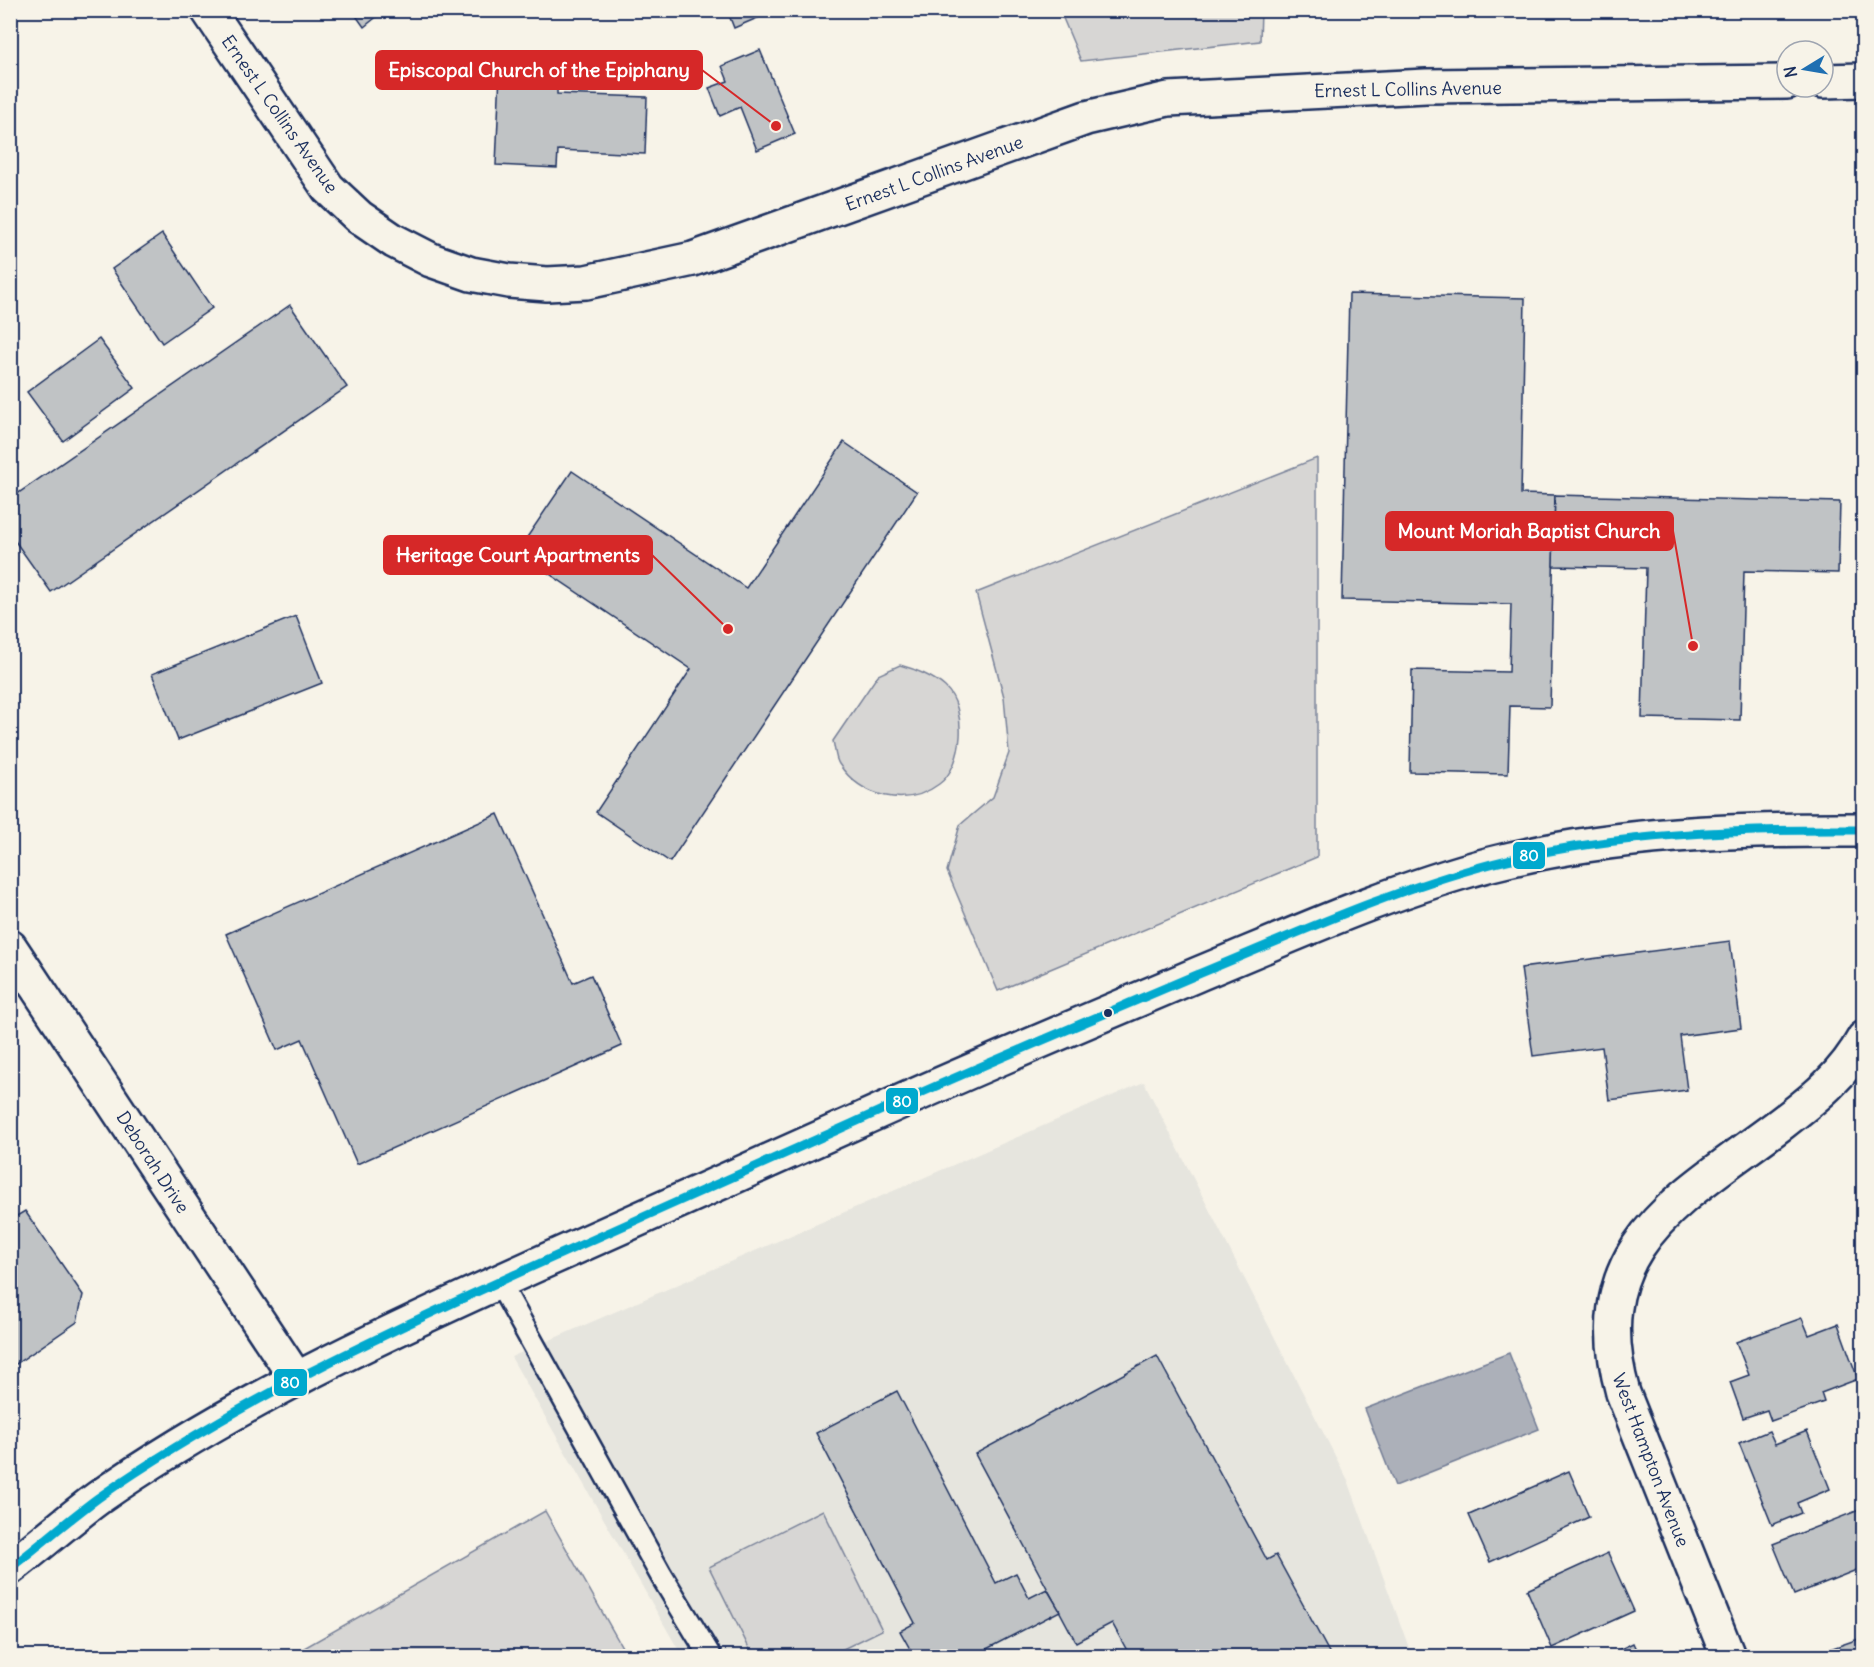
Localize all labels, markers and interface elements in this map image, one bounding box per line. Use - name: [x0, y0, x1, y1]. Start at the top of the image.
- street label: Ernest L Collins Avenue: [217, 31, 343, 197]
- north arrow: [1775, 39, 1835, 99]
- callout: Episcopal Church of the Epiphany: [376, 51, 702, 89]
- text: Episcopal Church of the Epiphany: [388, 57, 690, 82]
- text: N: [1779, 65, 1801, 79]
- street label: Ernest L Collins Avenue: [1314, 76, 1502, 102]
- street label: Ernest L Collins Avenue: [842, 130, 1026, 216]
- callout: Mount Moriah Baptist Church: [1386, 512, 1673, 550]
- text: Mount Moriah Baptist Church: [1397, 518, 1661, 543]
- callout: Heritage Court Apartments: [384, 536, 652, 574]
- text: Heritage Court Apartments: [396, 542, 640, 567]
- line badge: 80: [1512, 841, 1546, 870]
- text: 80: [1519, 845, 1539, 865]
- unlabelled marker: [1102, 1007, 1114, 1019]
- line badge: 80: [885, 1087, 919, 1115]
- text: 80: [892, 1091, 912, 1111]
- street label: Deborah Drive: [111, 1107, 195, 1217]
- line badge: 80: [273, 1368, 308, 1397]
- street label: West Hampton Avenue: [1607, 1370, 1695, 1550]
- text: 80: [280, 1372, 300, 1392]

